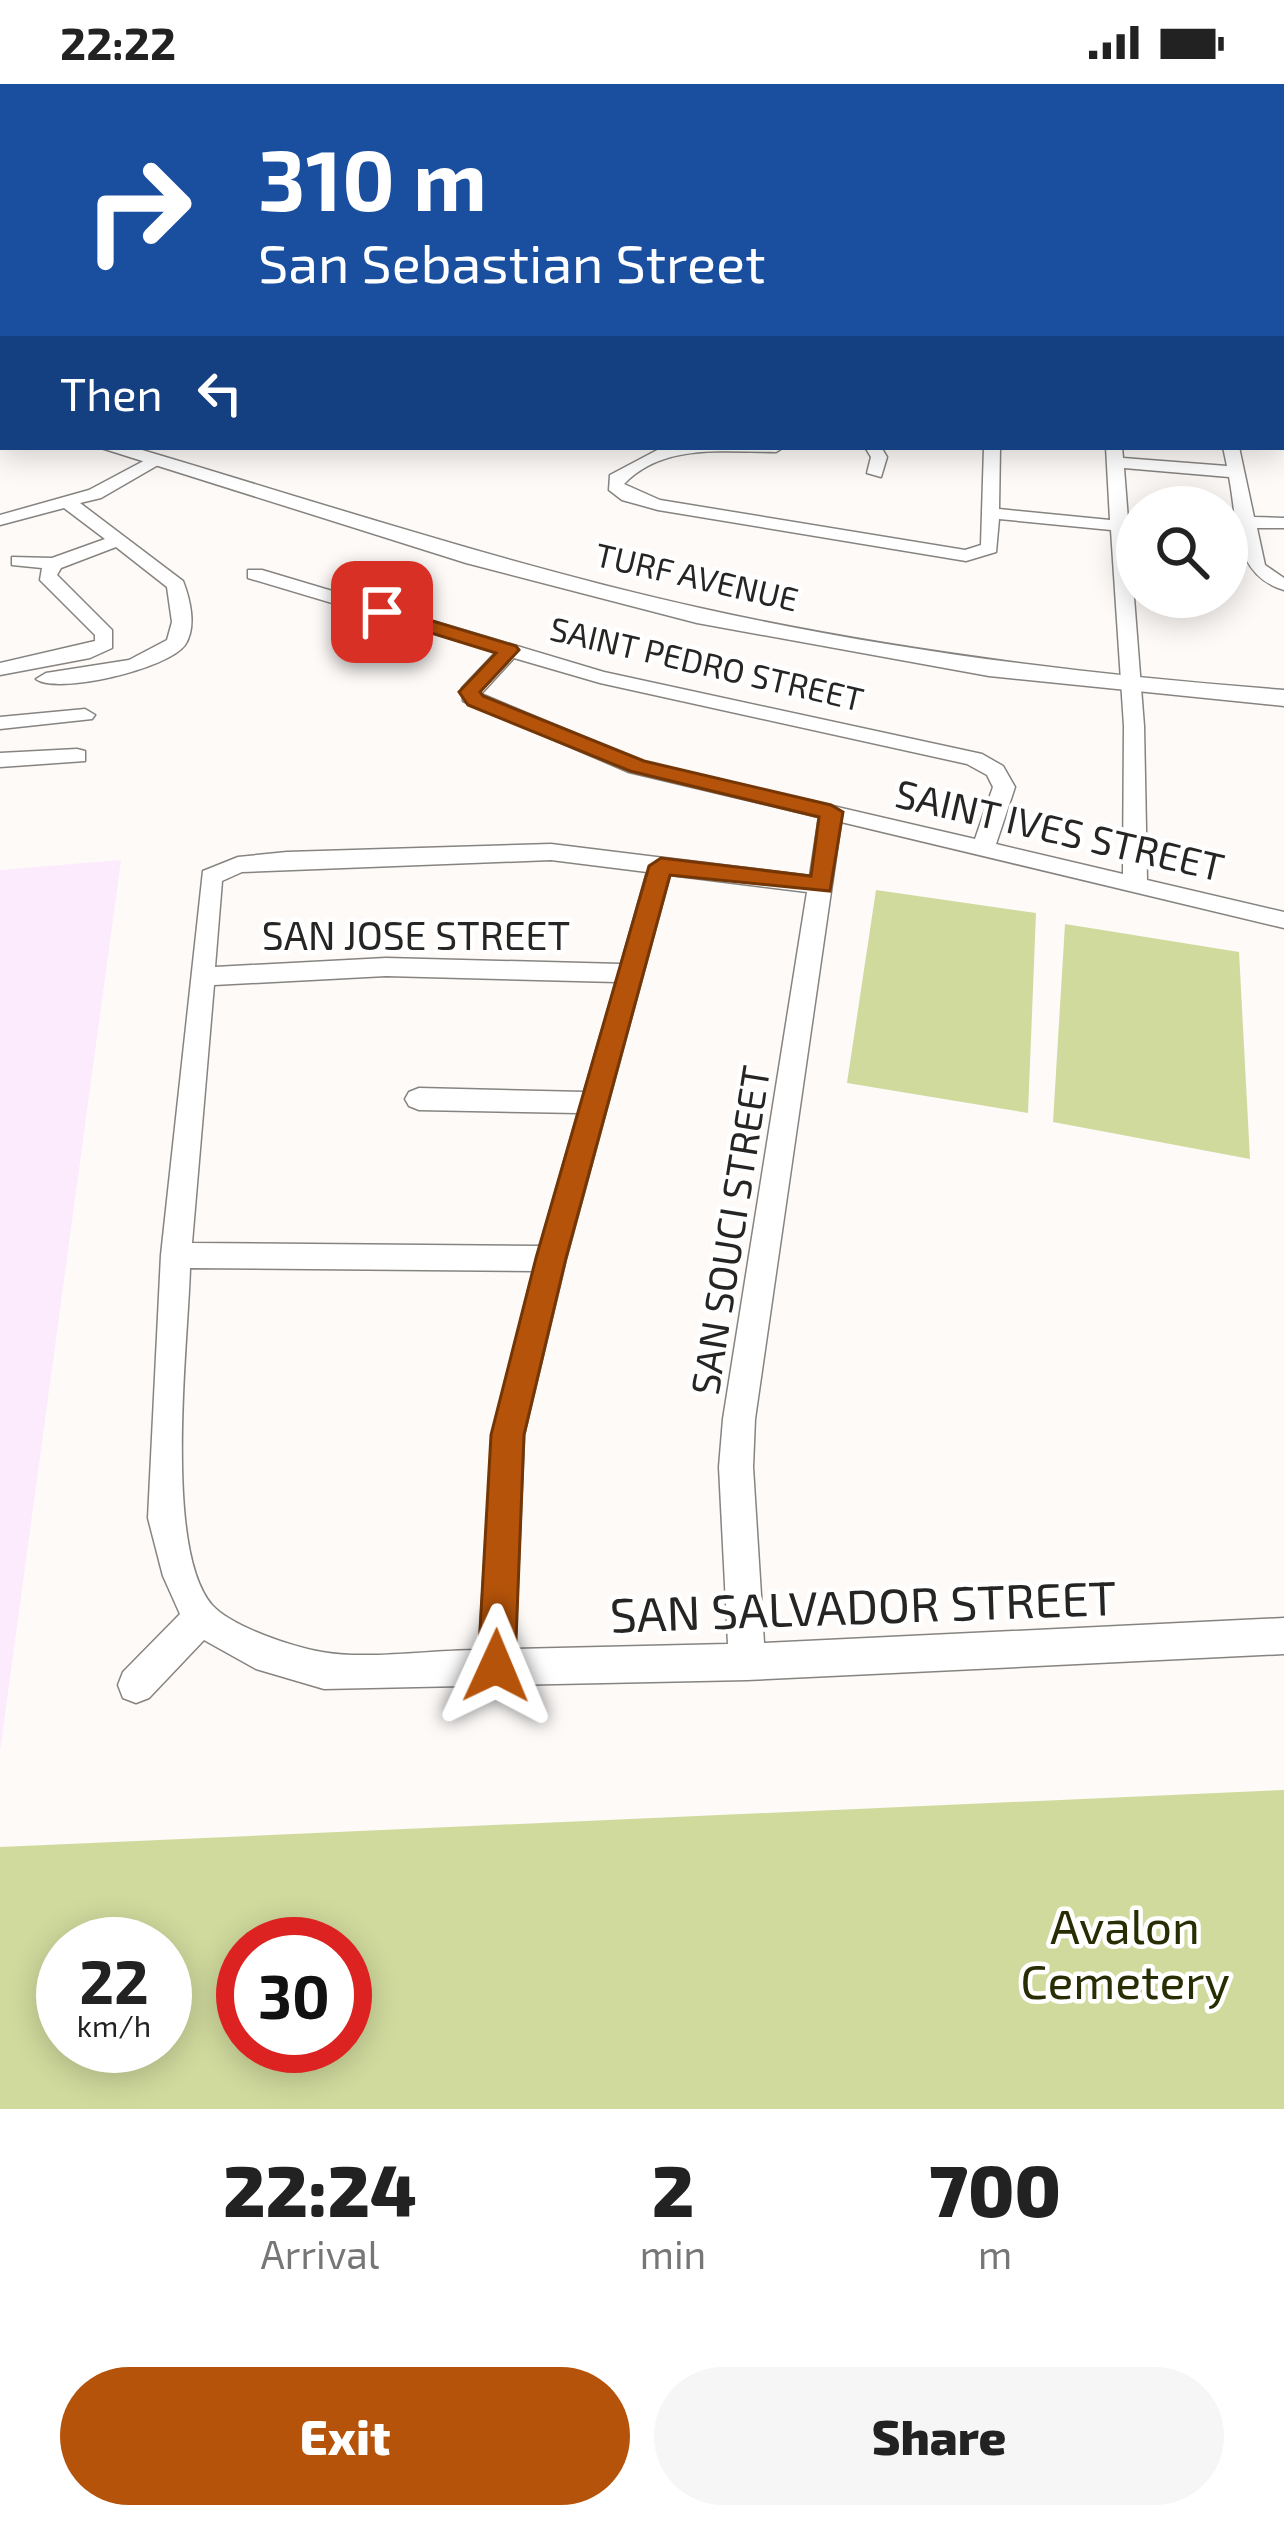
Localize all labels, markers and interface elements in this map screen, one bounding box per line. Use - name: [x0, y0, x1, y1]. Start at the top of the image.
- text: 22:22: [60, 15, 176, 69]
- text: 310 m: [258, 127, 487, 228]
- icon: right: [60, 132, 216, 288]
- text: San Sebastian Street: [258, 229, 766, 294]
- icon: left: [187, 360, 253, 426]
- text: Then: [60, 366, 163, 420]
- map controls: [1116, 486, 1248, 618]
- button: search: [1116, 486, 1248, 618]
- street label: TURF AVENUE: [592, 533, 802, 619]
- pin: [331, 561, 433, 663]
- icon: arrive: [349, 579, 415, 645]
- street label: SAINT PEDRO STREET: [546, 607, 868, 719]
- street label: SAINT IVES STREET: [891, 768, 1229, 890]
- street label: SAN JOSE STREET: [262, 911, 570, 958]
- street label: SAN SOUCI STREET: [680, 1062, 778, 1398]
- street label: SAN SALVADOR STREET: [609, 1567, 1117, 1643]
- position arrow: [433, 1603, 559, 1729]
- park label: Avalon Cemetery: [1020, 1896, 1230, 2009]
- speed limit sign: 30: [216, 1917, 372, 2073]
- text: 22: [79, 1944, 149, 2016]
- text: km/h: [77, 2007, 151, 2043]
- text: 22:24: [223, 2145, 417, 2231]
- text: 2: [652, 2145, 694, 2231]
- text: 700: [929, 2145, 1061, 2231]
- text: Arrival: [261, 2230, 379, 2277]
- text: min: [640, 2230, 706, 2277]
- text: m: [978, 2230, 1012, 2277]
- button: Exit: [60, 2367, 630, 2505]
- button: Share: [654, 2367, 1224, 2505]

